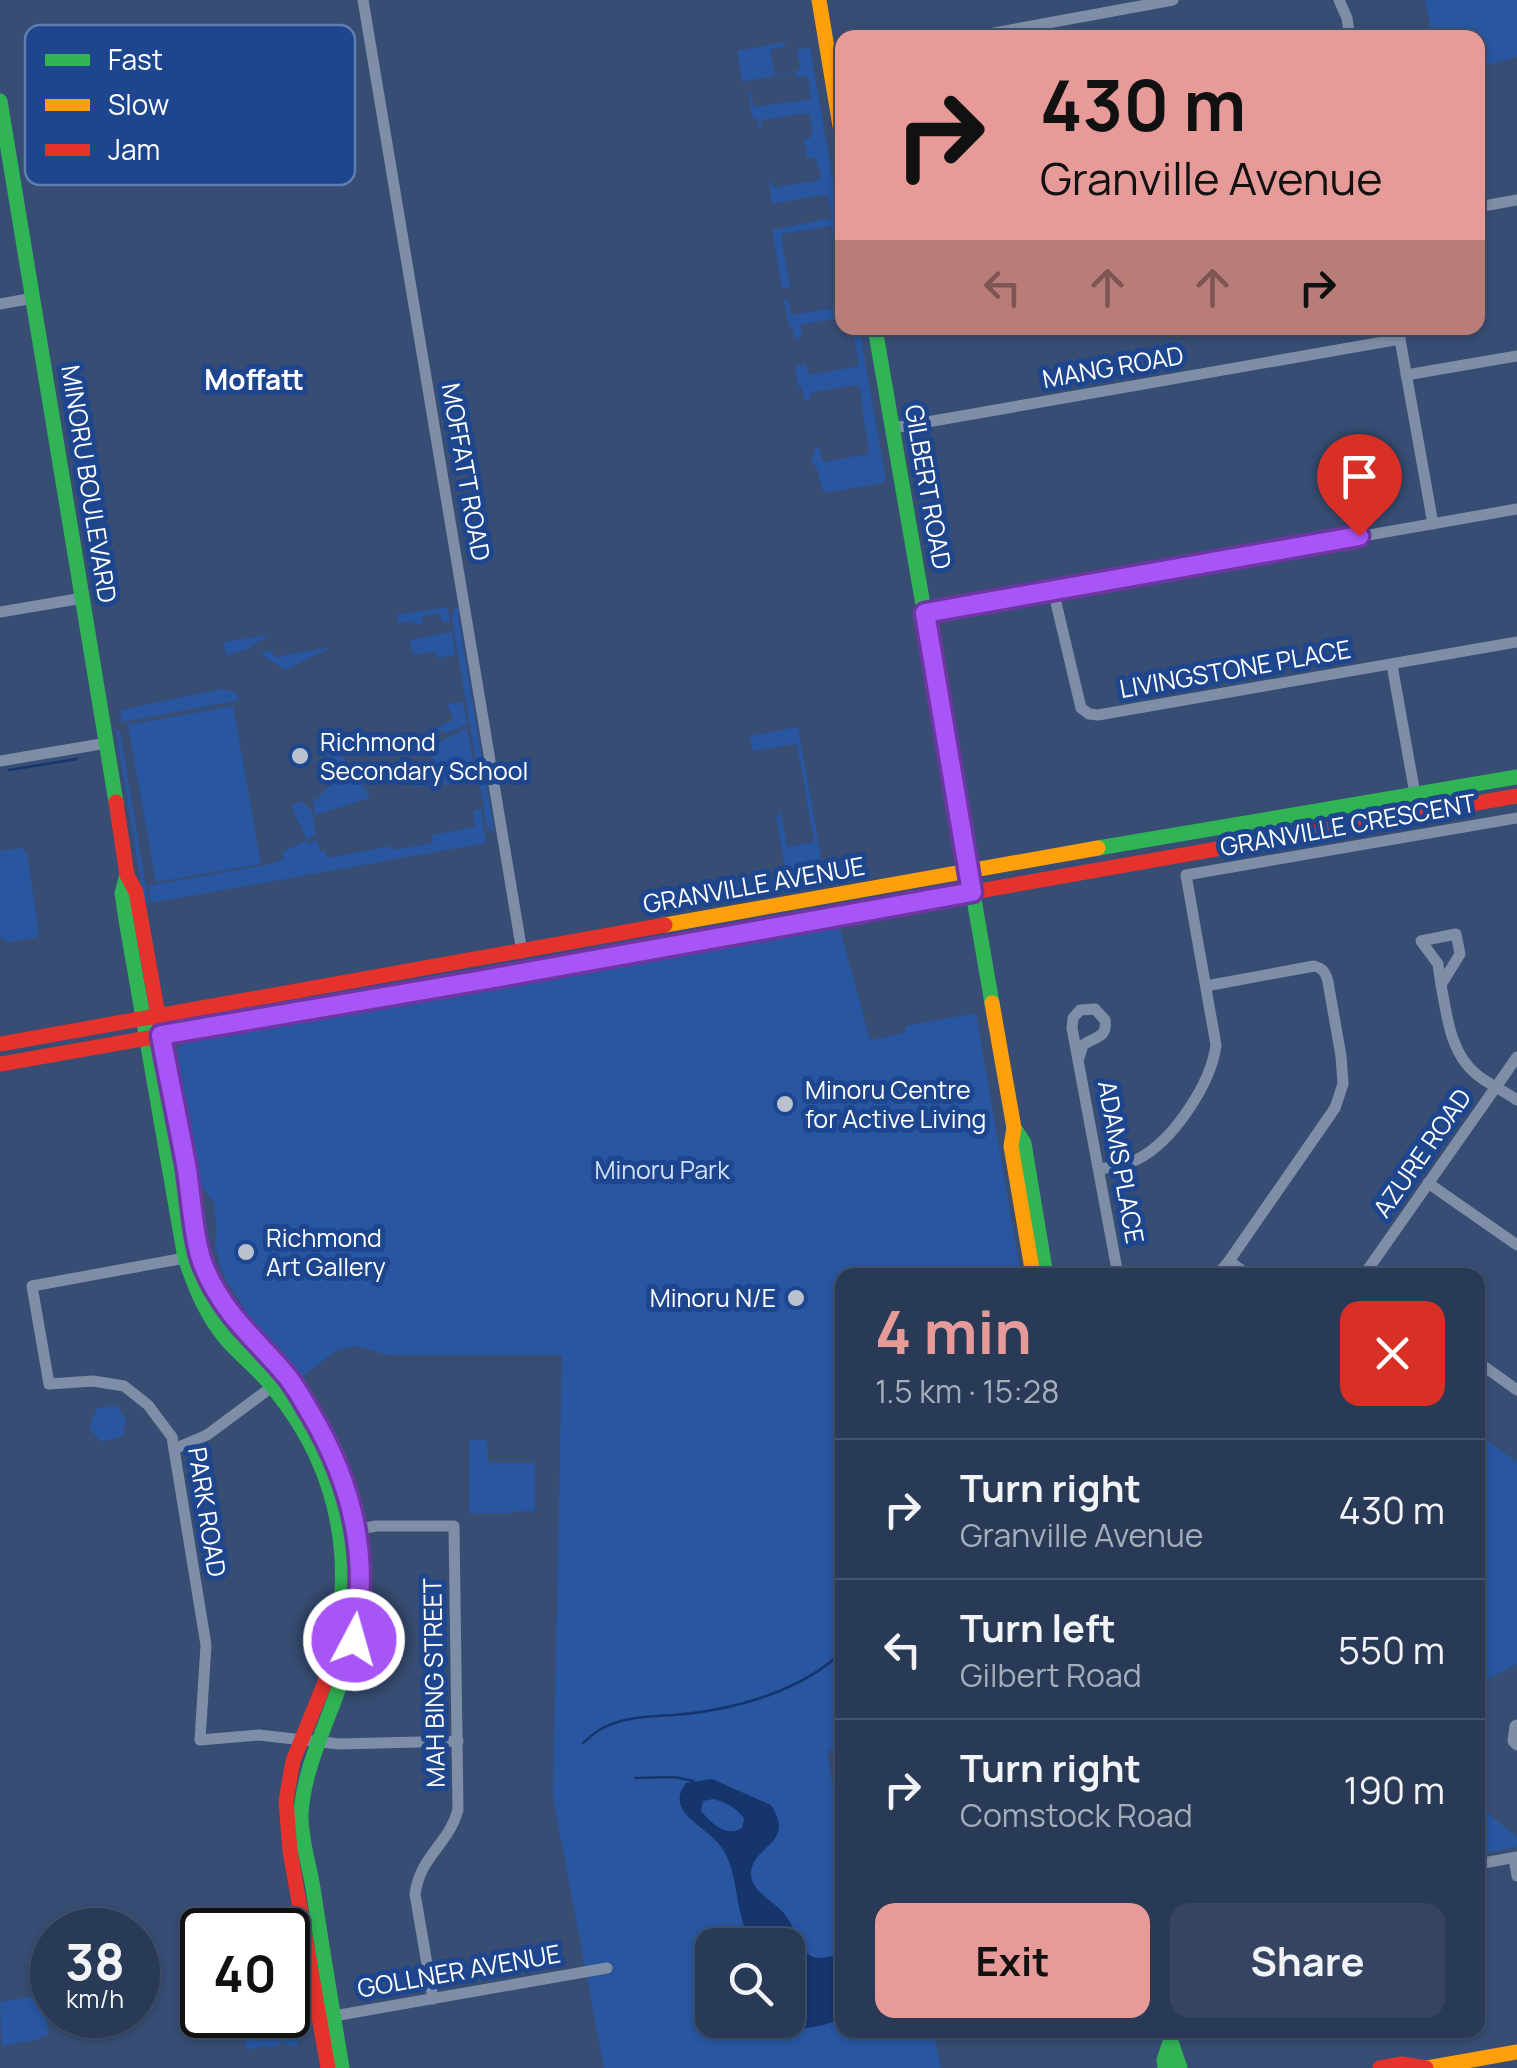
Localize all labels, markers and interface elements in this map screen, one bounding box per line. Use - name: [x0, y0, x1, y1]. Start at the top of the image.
- legend: [25, 25, 355, 185]
- text: Fast: [108, 40, 163, 78]
- text: 430 m: [1040, 56, 1246, 152]
- icon: right: [875, 70, 1005, 200]
- text: Slow: [108, 85, 169, 123]
- text: Jam: [108, 130, 160, 168]
- text: Granville Avenue: [1040, 147, 1383, 209]
- icon: left: [975, 260, 1030, 315]
- icon: ahead: [1080, 260, 1135, 315]
- icon: ahead: [1185, 260, 1240, 315]
- icon: right: [1290, 260, 1345, 315]
- street label: MANG ROAD: [1040, 337, 1186, 396]
- district label: Moffatt: [204, 360, 304, 398]
- street label: MINORU BOULEVARD: [53, 363, 126, 605]
- street label: MOFFATT ROAD: [434, 380, 499, 564]
- street label: GILBERT ROAD: [897, 402, 960, 572]
- pin: [1317, 434, 1402, 537]
- icon: arrive: [1332, 449, 1387, 504]
- street label: LIVINGSTONE PLACE: [1116, 631, 1353, 706]
- place label: Richmond Secondary School: [320, 724, 528, 788]
- marker: Richmond Secondary School: [289, 745, 311, 767]
- street label: GRANVILLE CRESCENT: [1217, 785, 1478, 864]
- street label: GRANVILLE AVENUE: [640, 848, 867, 921]
- place label: Minoru Centre for Active Living: [805, 1072, 986, 1136]
- street label: ADAMS PLACE: [1090, 1078, 1153, 1246]
- street label: AZURE ROAD: [1364, 1081, 1479, 1224]
- marker: Minoru Centre for Active Living: [774, 1093, 796, 1115]
- park label: Minoru Park: [594, 1152, 730, 1187]
- place label: Richmond Art Gallery: [266, 1220, 386, 1284]
- marker: Richmond Art Gallery: [235, 1241, 257, 1263]
- place label: Minoru N/E: [650, 1280, 776, 1315]
- marker: Minoru N/E: [785, 1287, 807, 1309]
- text: 4 min: [875, 1290, 1032, 1372]
- button: close: [1340, 1301, 1445, 1406]
- text: 1.5 km · 15:28: [875, 1369, 1060, 1413]
- street label: PARK ROAD: [180, 1445, 235, 1579]
- text: Turn right: [960, 1461, 1141, 1513]
- icon: right: [875, 1482, 930, 1537]
- text: 430 m: [1339, 1483, 1445, 1535]
- text: Granville Avenue: [960, 1513, 1204, 1557]
- street label: MAH BING STREET: [414, 1578, 453, 1788]
- position arrow: [302, 1588, 406, 1692]
- text: Turn left: [960, 1601, 1116, 1653]
- icon: left: [875, 1622, 930, 1677]
- text: 550 m: [1338, 1623, 1445, 1675]
- text: Gilbert Road: [960, 1653, 1142, 1697]
- text: Turn right: [960, 1741, 1141, 1793]
- icon: right: [875, 1762, 930, 1817]
- text: 190 m: [1344, 1763, 1445, 1815]
- text: Comstock Road: [960, 1793, 1193, 1837]
- button: Exit: [875, 1903, 1150, 2018]
- button: Share: [1170, 1903, 1445, 2018]
- speed limit sign: 40: [180, 1908, 310, 2038]
- text: 38: [65, 1927, 125, 1995]
- map controls: [695, 1928, 805, 2038]
- button: search: [695, 1928, 805, 2038]
- street label: GOLLNER AVENUE: [355, 1935, 563, 2006]
- text: km/h: [66, 1981, 124, 2016]

